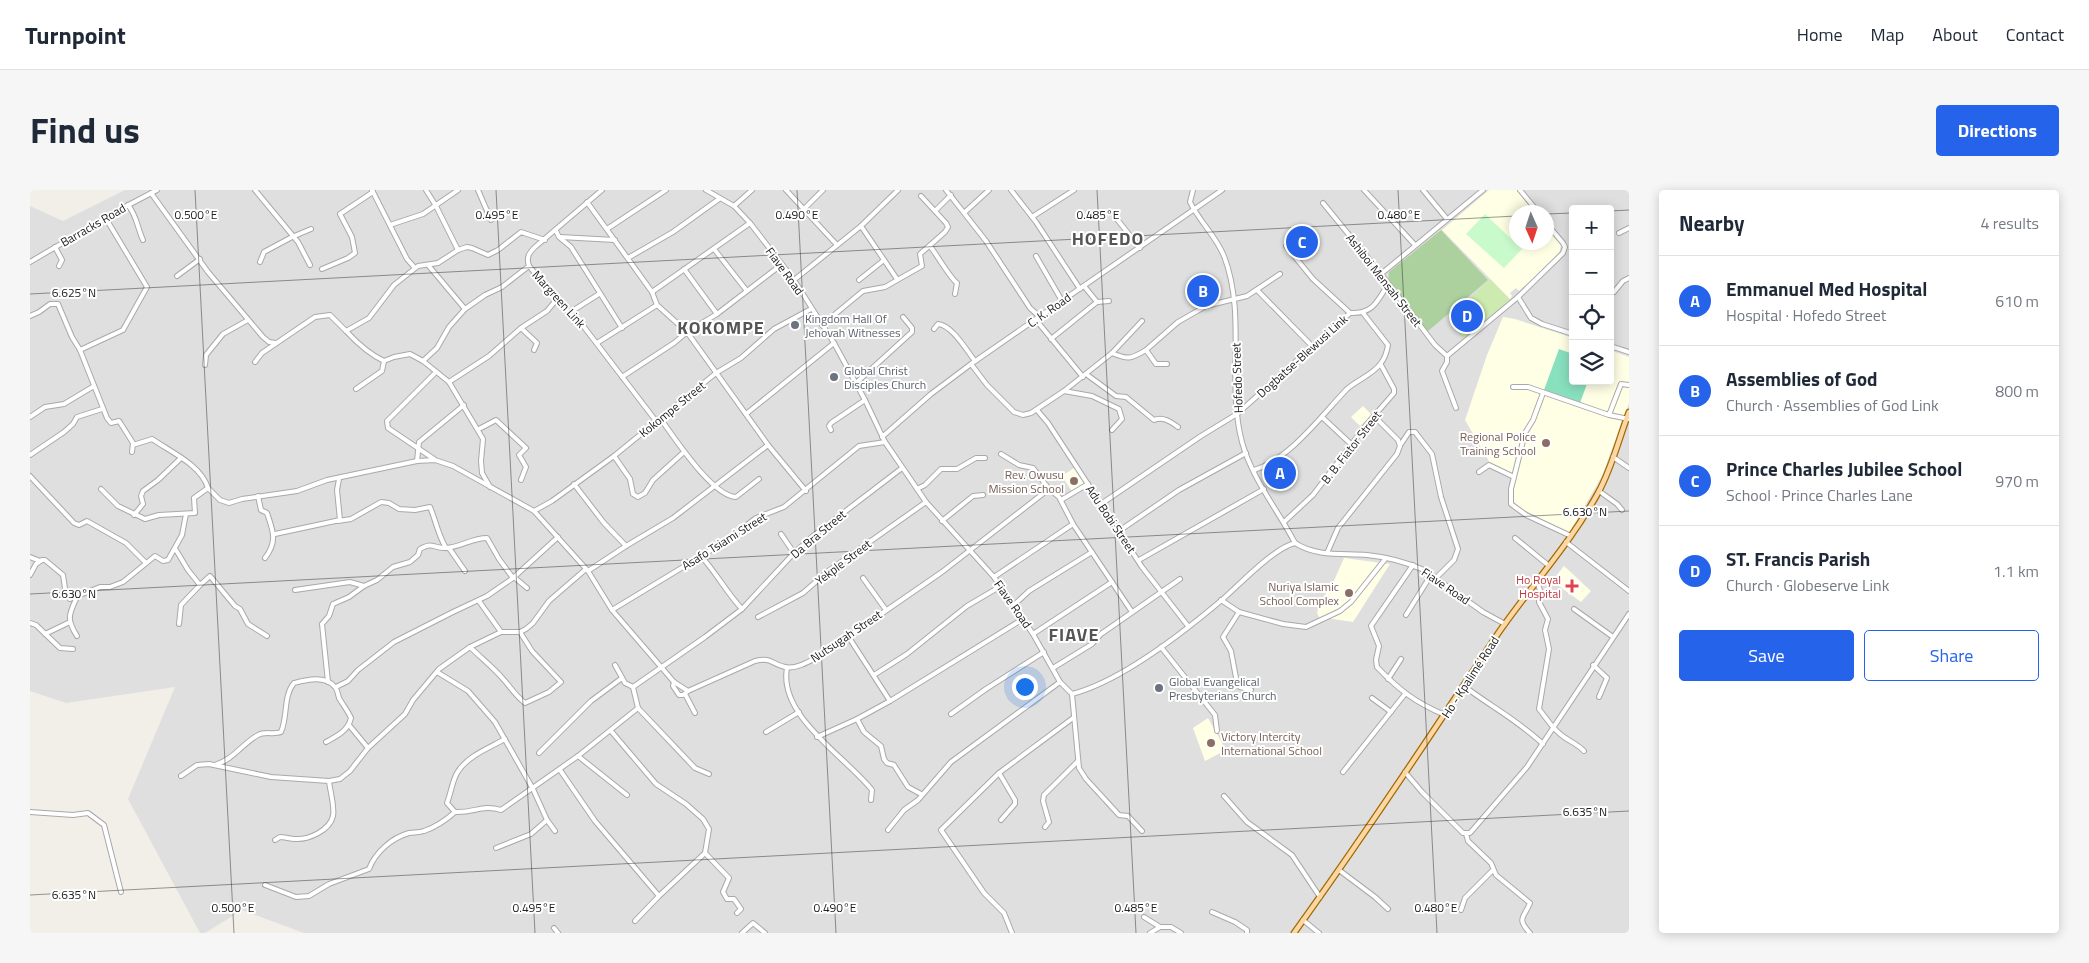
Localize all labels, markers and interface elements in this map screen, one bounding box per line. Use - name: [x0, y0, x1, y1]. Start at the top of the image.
- text: Turnpoint: [25, 17, 126, 53]
- text: Home: [1797, 21, 1843, 48]
- text: Map: [1871, 21, 1904, 48]
- text: About: [1932, 21, 1978, 48]
- text: Contact: [2006, 21, 2064, 48]
- text: Find us: [30, 103, 140, 157]
- button: Directions: [1936, 105, 2059, 156]
- street label: Barracks Road: [57, 199, 129, 251]
- text: 0.500°E: [175, 205, 218, 224]
- text: 0.495°E: [476, 205, 519, 224]
- text: 0.490°E: [776, 205, 819, 224]
- text: 0.485°E: [1077, 205, 1120, 224]
- text: 0.480°E: [1378, 205, 1421, 224]
- north arrow: [1509, 205, 1554, 250]
- map controls: [1569, 205, 1614, 385]
- button: +: [1569, 205, 1614, 250]
- text: Nearby: [1679, 207, 1744, 239]
- text: 4 results: [1980, 211, 2039, 235]
- pin: C: [1286, 223, 1318, 261]
- district label: HOFEDO: [1072, 225, 1144, 252]
- street label: Ashiboi Mensah Street: [1341, 229, 1427, 331]
- street label: Fiave Road: [761, 243, 809, 299]
- button: −: [1569, 250, 1614, 295]
- street label: Margreen Link: [528, 266, 590, 332]
- pin: B: [1187, 272, 1219, 310]
- text: Emmanuel Med Hospital: [1726, 274, 1927, 303]
- text: 6.625°N: [52, 283, 96, 302]
- street label: C. K. Road: [1023, 288, 1075, 332]
- text: A: [1690, 289, 1700, 313]
- text: 610 m: [1995, 289, 2039, 313]
- button: locate: [1569, 295, 1614, 340]
- pin: D: [1451, 297, 1483, 335]
- text: Hospital · Hofedo Street: [1726, 303, 1886, 327]
- place label: Kingdom Hall Of Jehovah Witnesses: [805, 309, 901, 342]
- street label: Dogbatse-Blewusi Link: [1252, 310, 1352, 402]
- district label: KOKOMPE: [677, 314, 765, 341]
- marker: Kingdom Hall Of Jehovah Witnesses: [789, 319, 801, 331]
- button: layers: [1569, 340, 1614, 385]
- street label: Hofedo Street: [1226, 342, 1248, 414]
- place label: Global Christ Disciples Church: [844, 361, 926, 394]
- text: Assemblies of God: [1726, 364, 1877, 393]
- marker: Global Christ Disciples Church: [828, 371, 840, 383]
- street label: Kokompe Street: [635, 376, 710, 442]
- text: B: [1690, 379, 1700, 403]
- text: 800 m: [1995, 379, 2039, 403]
- text: Church · Assemblies of God Link: [1726, 393, 1939, 417]
- street label: B. B. Fiator Street: [1316, 406, 1386, 488]
- place label: Regional Police Training School: [1460, 427, 1536, 460]
- marker: Regional Police Training School: [1540, 437, 1552, 449]
- pin: A: [1264, 454, 1296, 492]
- text: Prince Charles Jubilee School: [1726, 454, 1962, 483]
- place label: Rev. Owusu Mission School: [988, 465, 1064, 498]
- text: C: [1691, 469, 1699, 493]
- text: 970 m: [1995, 469, 2039, 493]
- marker: Rev. Owusu Mission School: [1068, 475, 1080, 487]
- street label: Adu Bobi Street: [1081, 481, 1141, 558]
- text: School · Prince Charles Lane: [1726, 483, 1913, 507]
- text: 6.630°N: [1563, 502, 1607, 521]
- street label: Da Bra Street: [786, 505, 851, 563]
- street label: Asafo Tsiami Street: [678, 507, 771, 575]
- street label: Yekple Street: [811, 534, 876, 589]
- text: ST. Francis Parish: [1726, 544, 1870, 573]
- text: D: [1690, 559, 1700, 583]
- text: 1.1 km: [1993, 559, 2039, 583]
- street label: Fiave Road: [1418, 563, 1474, 609]
- place label: Ho Royal Hospital: [1516, 570, 1561, 603]
- text: Church · Globeserve Link: [1726, 573, 1889, 597]
- street label: Fiave Road: [989, 576, 1037, 632]
- place label: Nuriya Islamic School Complex: [1259, 577, 1340, 610]
- marker: Ho Royal Hospital: [1565, 579, 1579, 593]
- text: 6.630°N: [52, 584, 96, 603]
- marker: Nuriya Islamic School Complex: [1343, 587, 1355, 599]
- street label: Nutsugah Street: [806, 605, 886, 667]
- district label: FIAVE: [1049, 621, 1099, 648]
- button: Save: [1679, 630, 1854, 681]
- button: Share: [1864, 630, 2039, 681]
- street label: Ho - Kpalimé Road: [1436, 632, 1504, 722]
- place label: Global Evangelical Presbyterians Church: [1169, 672, 1277, 705]
- your location: [1012, 674, 1038, 700]
- marker: Global Evangelical Presbyterians Church: [1153, 682, 1165, 694]
- place label: Victory Intercity International School: [1221, 727, 1322, 760]
- marker: Victory Intercity International School: [1205, 737, 1217, 749]
- text: 6.635°N: [1563, 802, 1607, 821]
- text: 6.635°N: [52, 885, 96, 904]
- text: 0.500°E: [212, 898, 255, 917]
- text: 0.495°E: [513, 898, 556, 917]
- text: 0.490°E: [814, 898, 857, 917]
- text: 0.485°E: [1115, 898, 1158, 917]
- text: 0.480°E: [1415, 898, 1458, 917]

